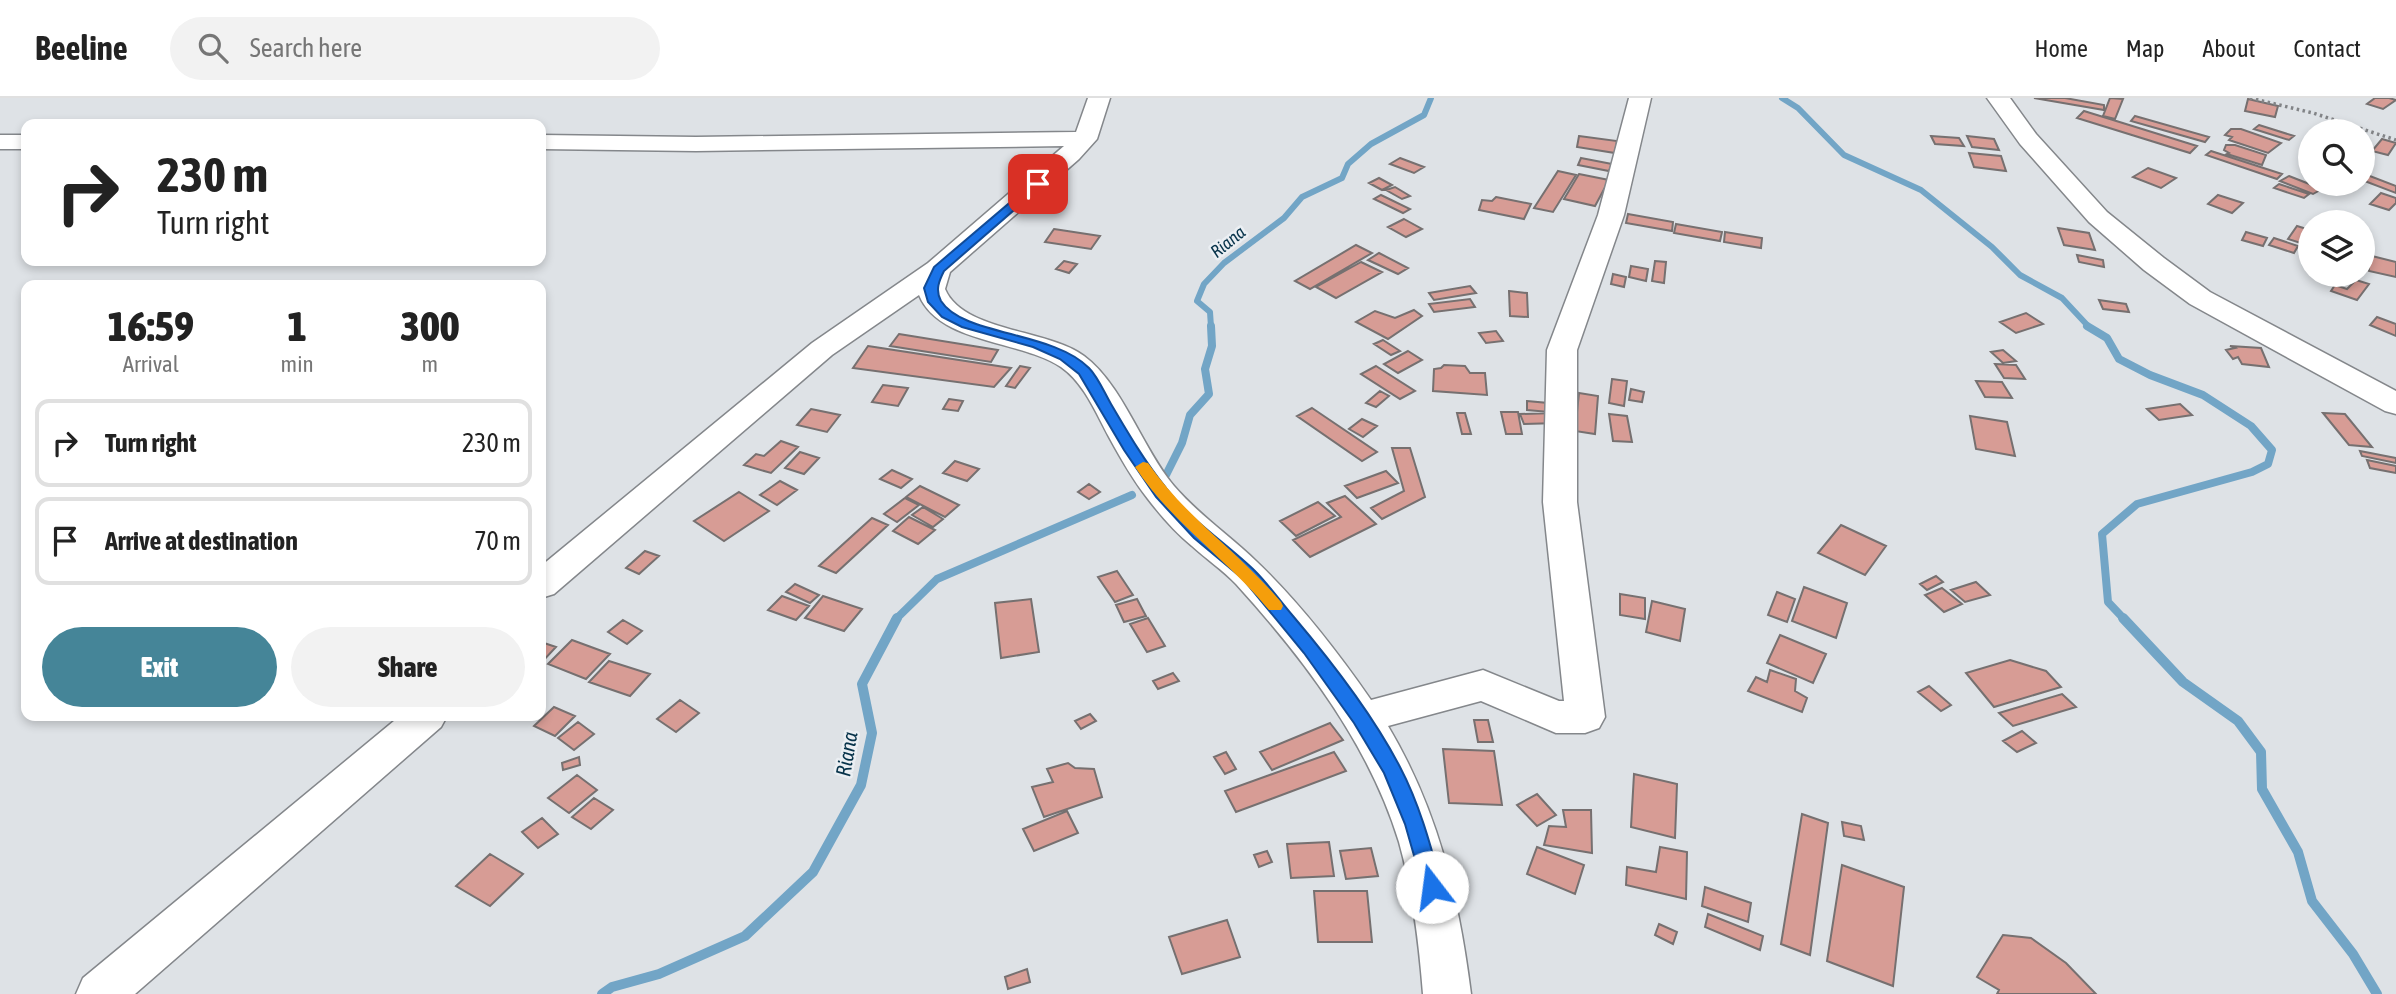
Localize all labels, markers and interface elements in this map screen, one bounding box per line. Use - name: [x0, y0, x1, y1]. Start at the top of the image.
- search box: [170, 17, 660, 80]
- text: Beeline: [35, 29, 128, 67]
- icon: search: [194, 29, 232, 67]
- text: Search here: [250, 33, 362, 63]
- text: Home: [2034, 35, 2088, 62]
- text: Map: [2126, 35, 2164, 62]
- text: About: [2202, 35, 2255, 62]
- text: Contact: [2293, 35, 2361, 62]
- map controls: [2298, 119, 2375, 287]
- button: search: [2298, 119, 2375, 196]
- text: 230 m: [157, 146, 268, 202]
- icon: right: [42, 147, 133, 238]
- pin: [1008, 154, 1068, 214]
- icon: arrive: [1019, 165, 1057, 203]
- text: Turn right: [157, 204, 270, 241]
- button: layers: [2298, 210, 2375, 287]
- water label: Riana: [1206, 221, 1250, 262]
- text: 16:59: [108, 302, 194, 350]
- text: 1: [287, 302, 307, 350]
- text: 300: [400, 302, 459, 350]
- text: Arrival: [123, 351, 179, 377]
- text: min: [281, 351, 314, 377]
- text: m: [422, 351, 438, 377]
- icon: right: [46, 424, 84, 462]
- text: Turn right: [105, 428, 196, 458]
- text: 230 m: [462, 428, 521, 458]
- icon: arrive: [46, 522, 84, 560]
- text: Arrive at destination: [105, 526, 298, 556]
- text: 70 m: [474, 526, 521, 556]
- button: Exit: [42, 627, 277, 707]
- button: Share: [291, 627, 525, 707]
- water label: Riana: [830, 729, 862, 778]
- position arrow: [1395, 850, 1469, 924]

